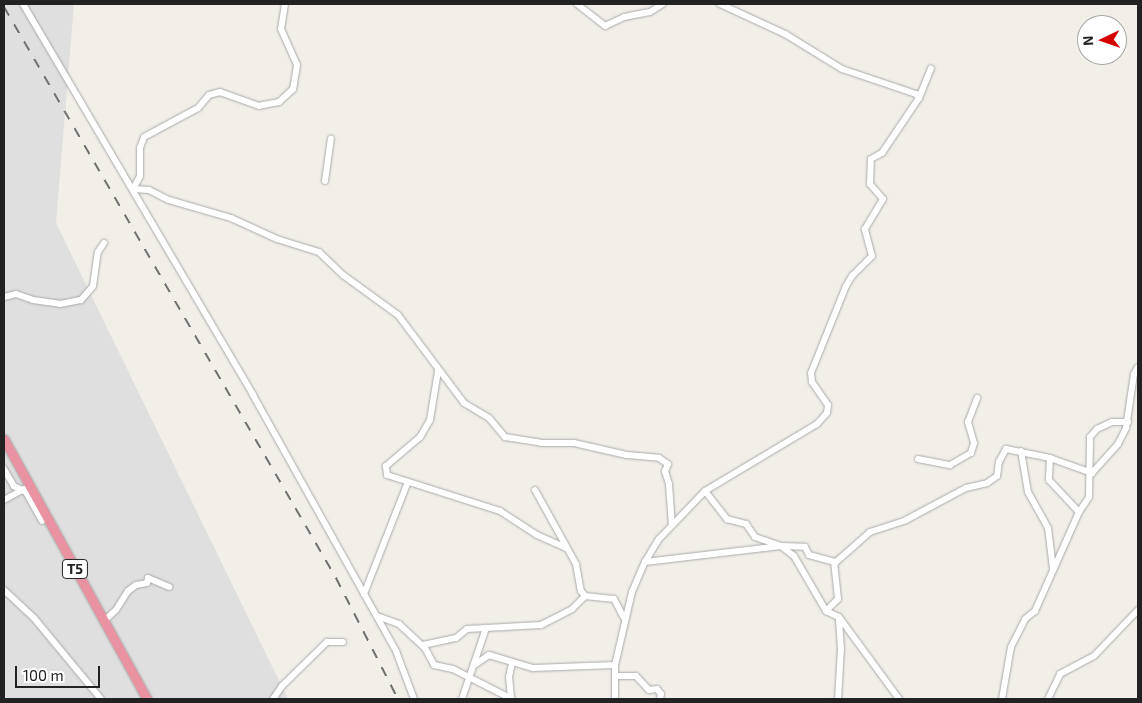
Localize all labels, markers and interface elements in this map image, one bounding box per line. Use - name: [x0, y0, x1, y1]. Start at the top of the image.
- north arrow: [1077, 15, 1127, 65]
- text: N: [1079, 35, 1096, 46]
- road number: T5: [61, 558, 89, 580]
- scale bar: [18, 656, 102, 688]
- text: 100 m: [23, 666, 64, 684]

